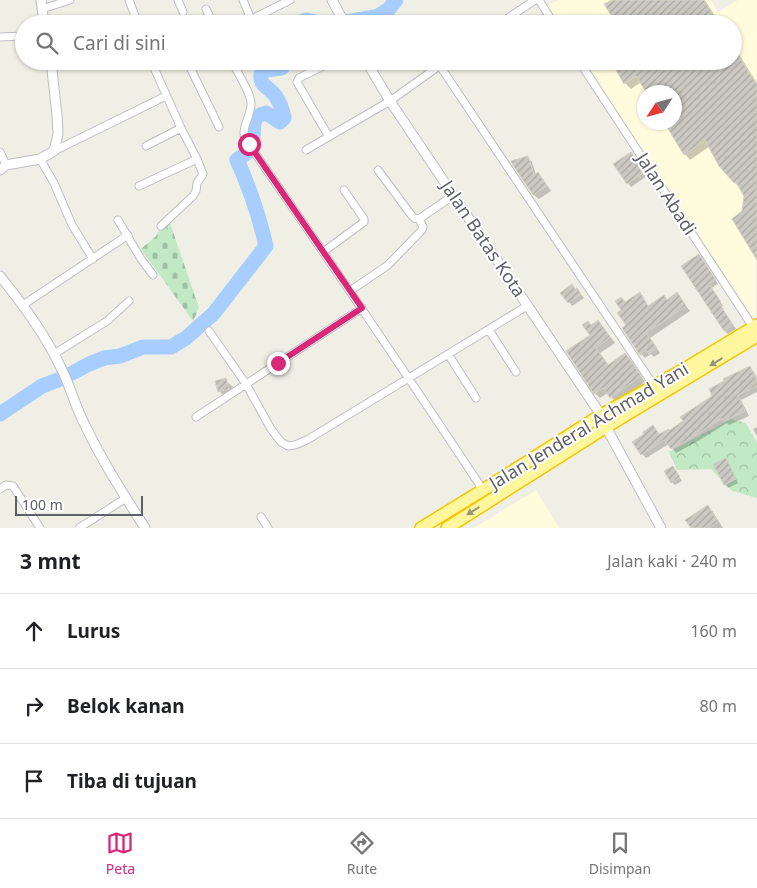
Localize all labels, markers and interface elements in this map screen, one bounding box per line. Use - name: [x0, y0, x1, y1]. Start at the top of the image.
- search box: [15, 15, 742, 70]
- icon: search: [33, 29, 61, 57]
- text: Cari di sini: [73, 30, 166, 56]
- north arrow: [637, 85, 682, 130]
- route start: [238, 133, 261, 156]
- street label: Jalan Abadi: [630, 146, 702, 239]
- street label: Jalan Batas Kota: [435, 174, 532, 301]
- route end: [267, 352, 290, 375]
- street label: Jalan Jenderal Achmad Yani: [483, 356, 693, 495]
- one-way arrow: [709, 358, 722, 367]
- scale bar: [15, 493, 142, 516]
- text: 100 m: [22, 495, 63, 514]
- one-way arrow: [466, 507, 479, 516]
- text: 3 mnt: [20, 547, 81, 575]
- text: Jalan kaki · 240 m: [607, 550, 737, 572]
- icon: ahead: [20, 617, 48, 645]
- text: Lurus: [67, 618, 120, 644]
- text: 160 m: [690, 620, 737, 642]
- icon: right: [20, 692, 48, 720]
- text: Belok kanan: [67, 693, 184, 719]
- text: 80 m: [700, 695, 737, 717]
- icon: arrive: [20, 767, 48, 795]
- text: Tiba di tujuan: [67, 768, 197, 794]
- tab: Peta: [106, 829, 135, 878]
- tab: Rute: [347, 829, 377, 878]
- tab: Disimpan: [589, 829, 651, 878]

